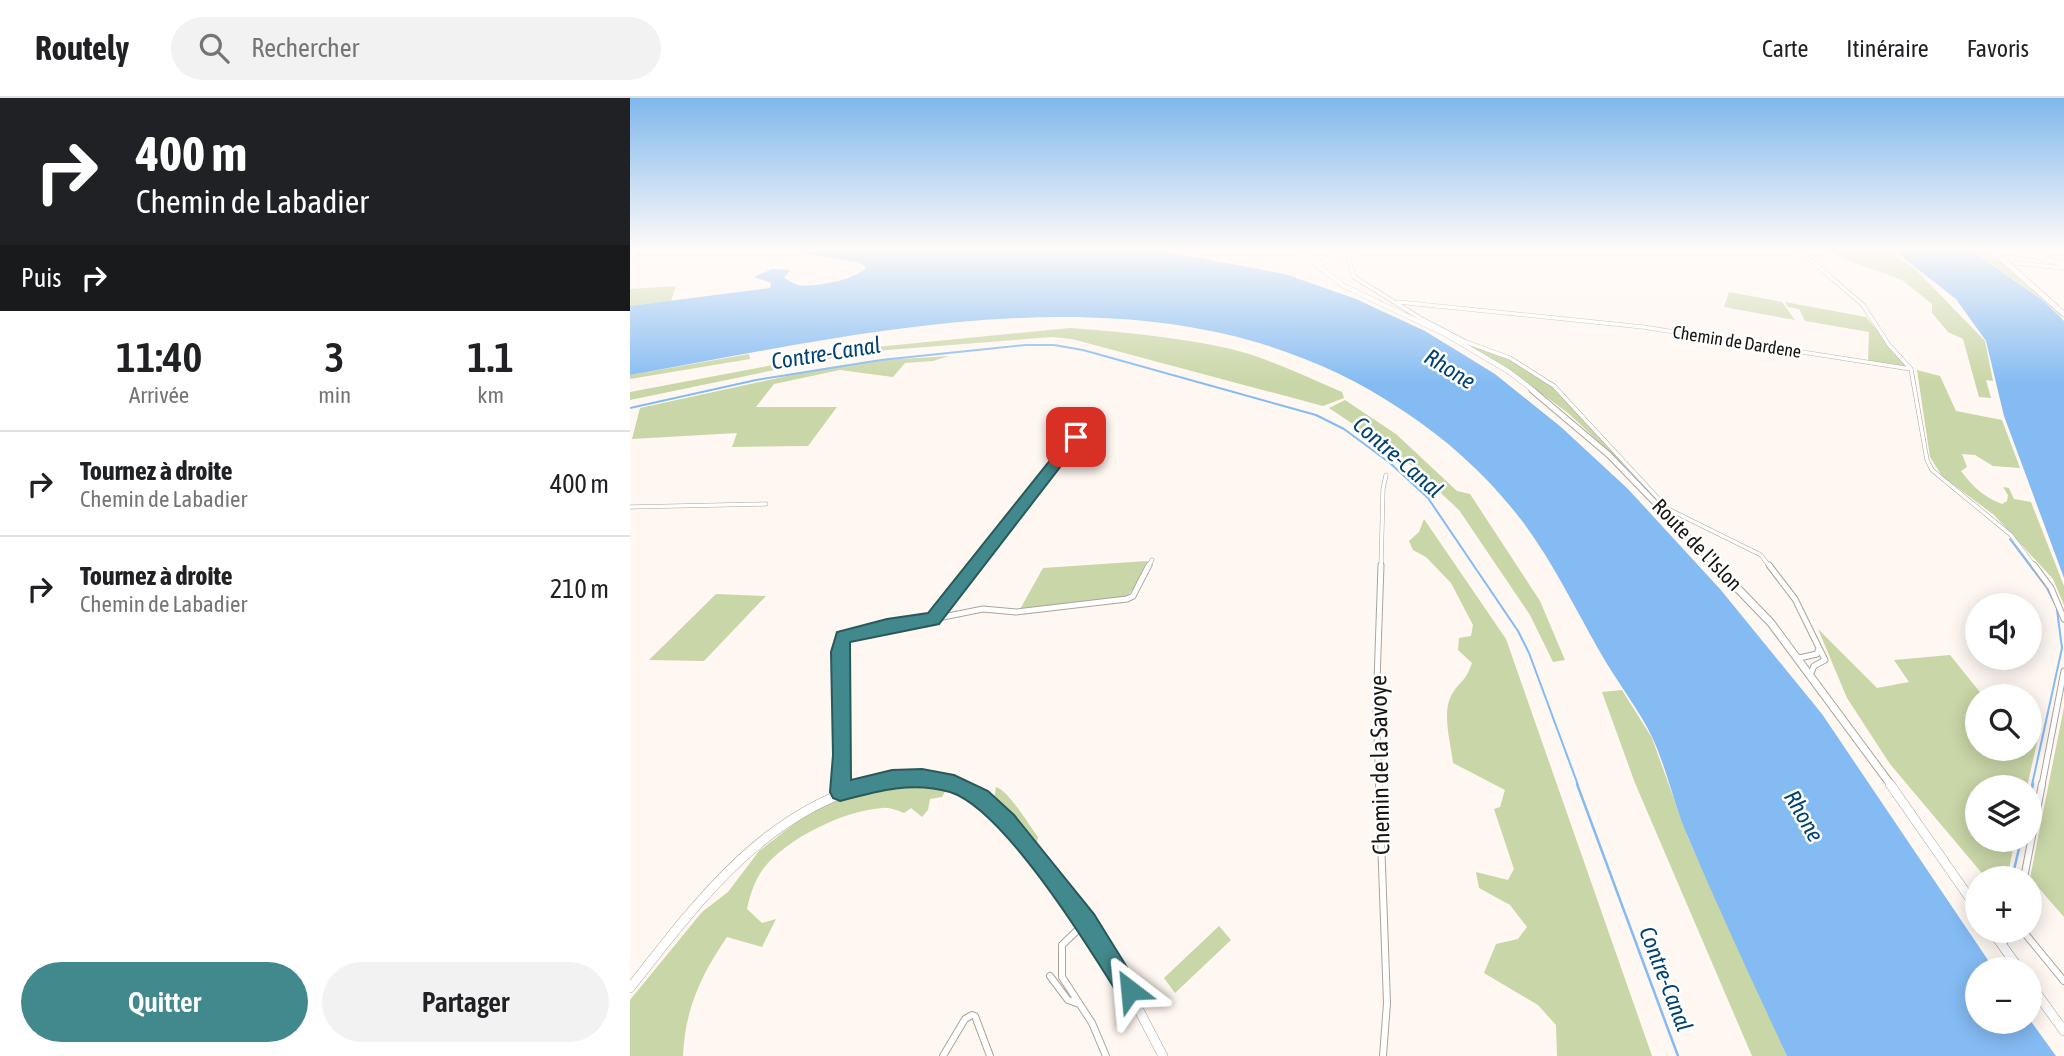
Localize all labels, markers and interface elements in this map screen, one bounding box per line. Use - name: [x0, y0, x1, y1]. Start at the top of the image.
- search box: [171, 17, 661, 80]
- text: Routely: [35, 29, 129, 67]
- icon: search: [195, 29, 233, 67]
- text: Rechercher: [251, 33, 359, 63]
- text: Carte: [1762, 35, 1808, 62]
- text: Itinéraire: [1846, 35, 1929, 62]
- text: Favoris: [1967, 35, 2029, 62]
- text: 400 m: [136, 125, 247, 181]
- icon: right: [21, 126, 112, 217]
- text: Chemin de Labadier: [136, 183, 369, 220]
- icon: right: [75, 259, 113, 297]
- text: Puis: [21, 263, 61, 293]
- street label: Chemin de Dardene: [1671, 321, 1803, 362]
- water label: Contre-Canal: [770, 332, 882, 374]
- text: 11:40: [116, 333, 202, 381]
- text: 3: [325, 333, 345, 381]
- text: 1.1: [467, 333, 514, 381]
- water label: Rhone: [1420, 343, 1480, 395]
- text: Arrivée: [129, 382, 189, 408]
- text: min: [318, 382, 351, 408]
- text: km: [477, 382, 504, 408]
- pin: [1046, 407, 1106, 467]
- water label: Contre-Canal: [1348, 411, 1448, 503]
- icon: arrive: [1057, 418, 1095, 456]
- text: Tournez à droite: [80, 456, 233, 486]
- icon: right: [21, 465, 59, 503]
- text: 400 m: [550, 469, 609, 499]
- text: Chemin de Labadier: [80, 486, 247, 512]
- street label: Route de l'Islon: [1648, 493, 1747, 595]
- text: Tournez à droite: [80, 561, 233, 591]
- icon: right: [21, 570, 59, 608]
- text: 210 m: [550, 574, 609, 604]
- text: Chemin de Labadier: [80, 591, 247, 617]
- map controls: [1965, 593, 2042, 1034]
- button: sound: [1965, 593, 2042, 670]
- street label: Chemin de la Savoye: [1364, 675, 1395, 855]
- button: search: [1965, 684, 2042, 761]
- button: layers: [1965, 775, 2042, 852]
- water label: Rhone: [1779, 786, 1829, 846]
- button: +: [1965, 866, 2042, 943]
- water label: Contre-Canal: [1634, 923, 1698, 1035]
- position arrow: [1093, 953, 1167, 1027]
- button: −: [1965, 957, 2042, 1034]
- button: Quitter: [21, 962, 308, 1042]
- button: Partager: [322, 962, 609, 1042]

